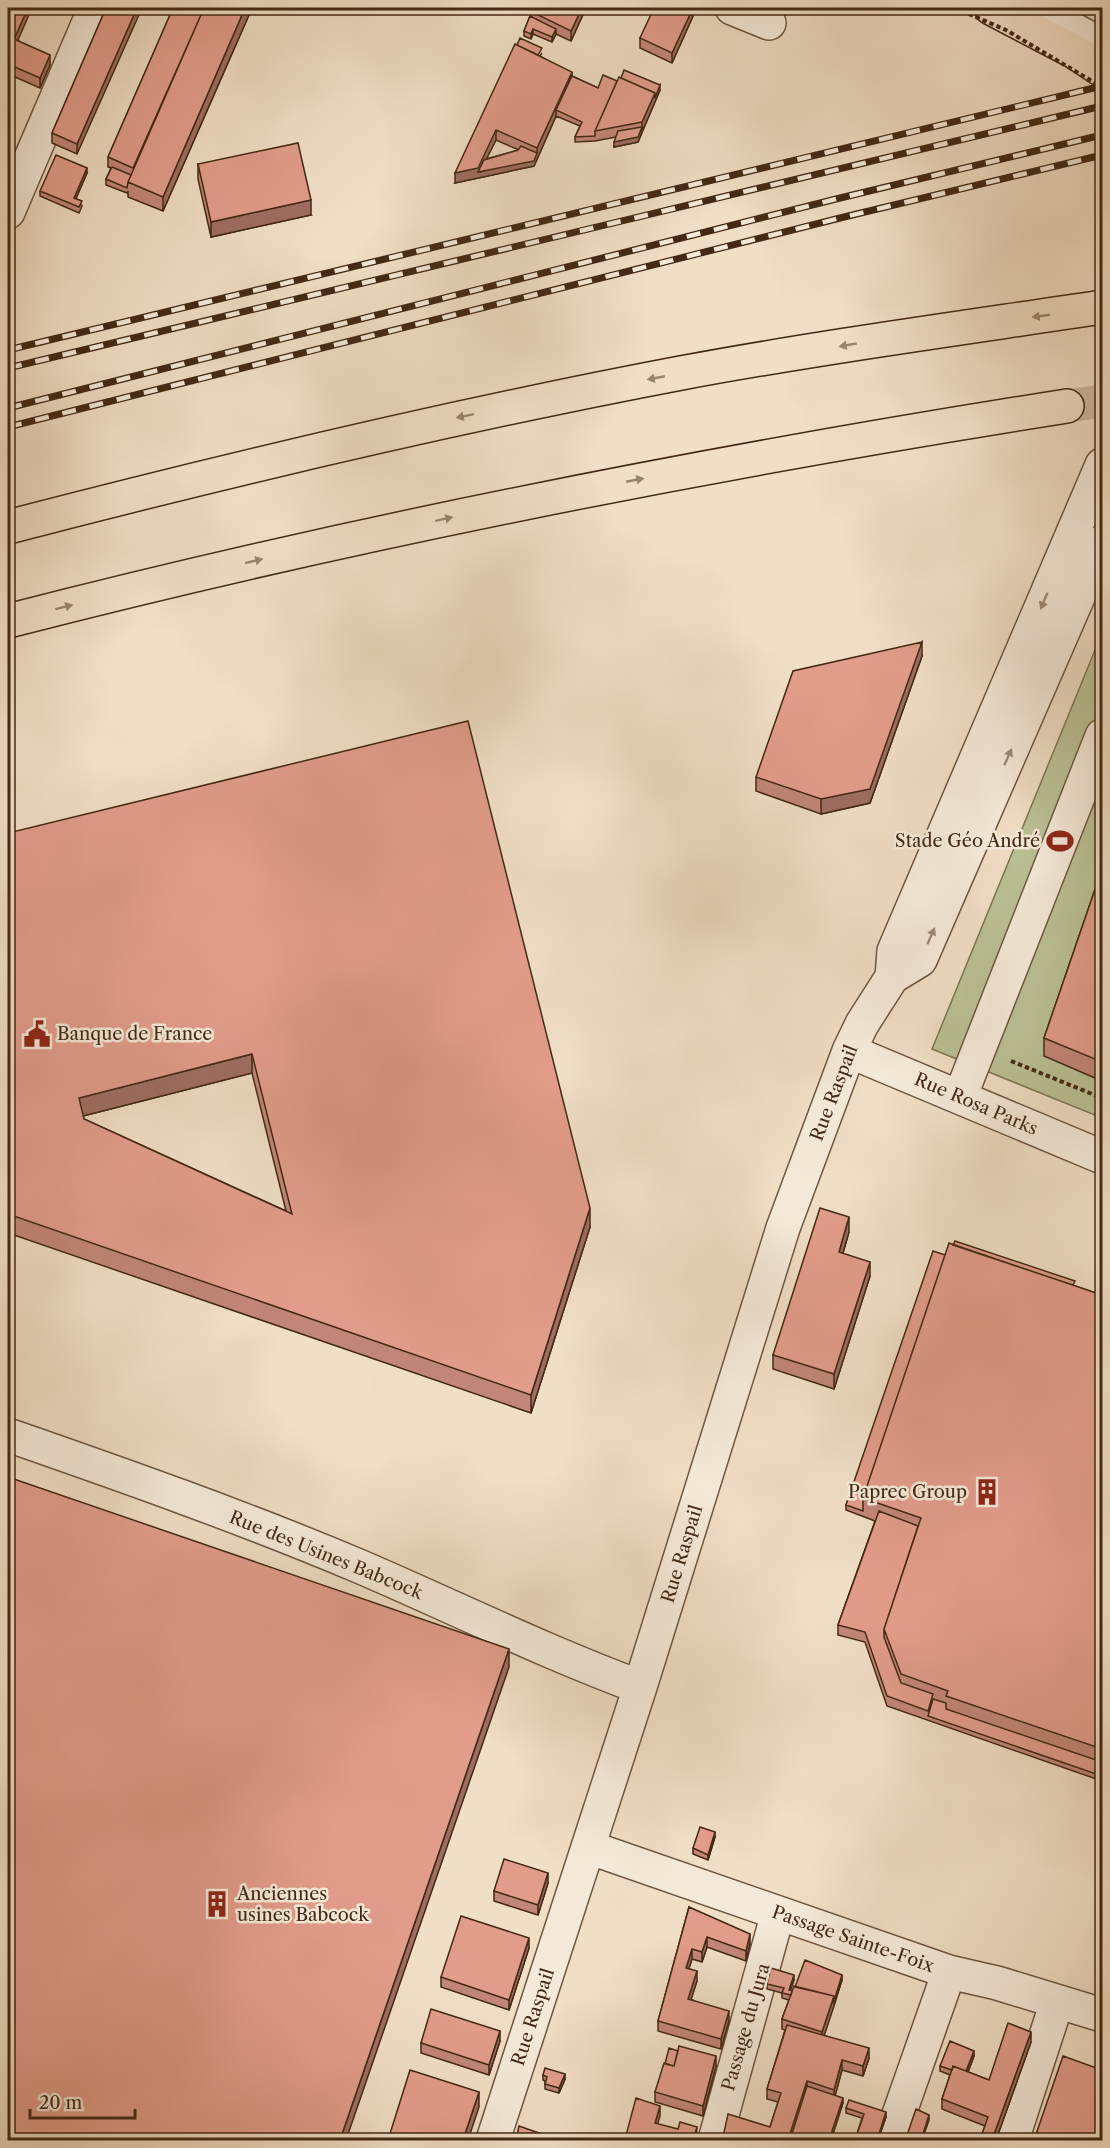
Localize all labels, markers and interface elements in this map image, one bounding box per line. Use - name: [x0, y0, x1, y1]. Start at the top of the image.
- one-way arrow: [1032, 311, 1051, 320]
- one-way arrow: [839, 340, 858, 349]
- one-way arrow: [646, 374, 665, 383]
- one-way arrow: [456, 412, 474, 422]
- one-way arrow: [626, 475, 645, 484]
- one-way arrow: [435, 513, 453, 523]
- one-way arrow: [245, 556, 264, 565]
- one-way arrow: [1039, 593, 1049, 611]
- one-way arrow: [55, 601, 73, 611]
- one-way arrow: [1004, 749, 1013, 766]
- sports icon: Stade Géo André: [1045, 826, 1075, 856]
- place label: Stade Géo André: [895, 830, 1040, 852]
- one-way arrow: [926, 928, 935, 945]
- public building icon: Banque de France: [22, 1019, 52, 1049]
- place label: Banque de France: [57, 1023, 212, 1045]
- street label: Rue Raspail: [806, 1042, 862, 1144]
- street label: Rue Rosa Parks: [911, 1068, 1041, 1140]
- building icon: Paprec Group: [972, 1477, 1002, 1507]
- place label: Paprec Group: [848, 1481, 967, 1503]
- street label: Rue Raspail: [657, 1502, 707, 1606]
- street label: Rue des Usines Babcock: [226, 1506, 427, 1605]
- place label: Anciennes usines Babcock: [236, 1883, 370, 1926]
- building icon: Anciennes usines Babcock: [202, 1889, 232, 1919]
- street label: Passage Sainte-Foix: [769, 1901, 937, 1977]
- street label: Passage du Jura: [717, 1960, 775, 2093]
- street label: Rue Raspail: [507, 1966, 559, 2068]
- scale bar: [30, 2082, 135, 2120]
- text: 20 m: [39, 2092, 83, 2114]

